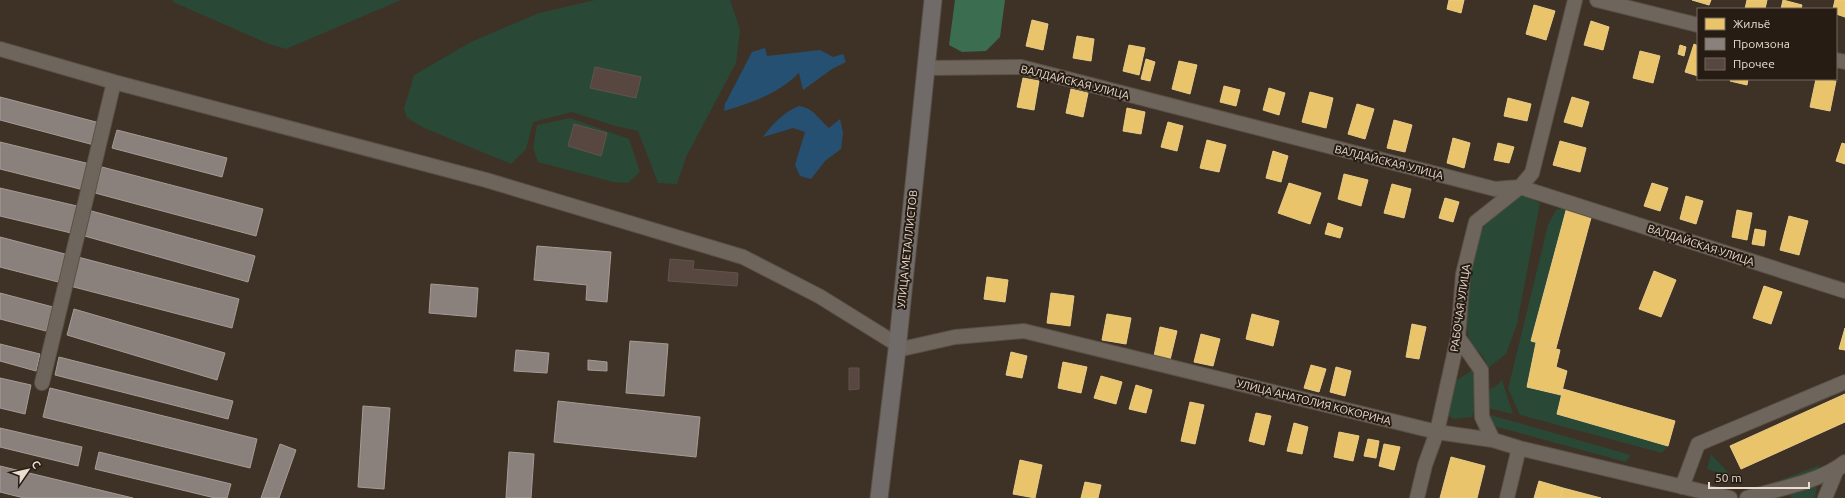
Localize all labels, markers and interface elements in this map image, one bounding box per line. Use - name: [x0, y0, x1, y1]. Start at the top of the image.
- legend: [1697, 8, 1837, 80]
- text: Жильё: [1733, 17, 1770, 30]
- text: Промзона: [1733, 37, 1790, 50]
- text: Прочее: [1733, 57, 1775, 70]
- street label: ВАЛДАЙСКАЯ УЛИЦА: [1019, 63, 1131, 102]
- street label: ВАЛДАЙСКАЯ УЛИЦА: [1333, 143, 1445, 182]
- street label: УЛИЦА МЕТАЛЛИСТОВ: [895, 189, 919, 309]
- street label: ВАЛДАЙСКАЯ УЛИЦА: [1646, 222, 1757, 268]
- street label: РАБОЧАЯ УЛИЦА: [1448, 263, 1472, 353]
- street label: УЛИЦА АНАТОЛИЯ КОКОРИНА: [1236, 377, 1393, 427]
- north arrow: [8, 450, 48, 490]
- text: С: [29, 458, 43, 471]
- scale bar: [1709, 464, 1809, 490]
- text: 50 m: [1715, 471, 1742, 484]

